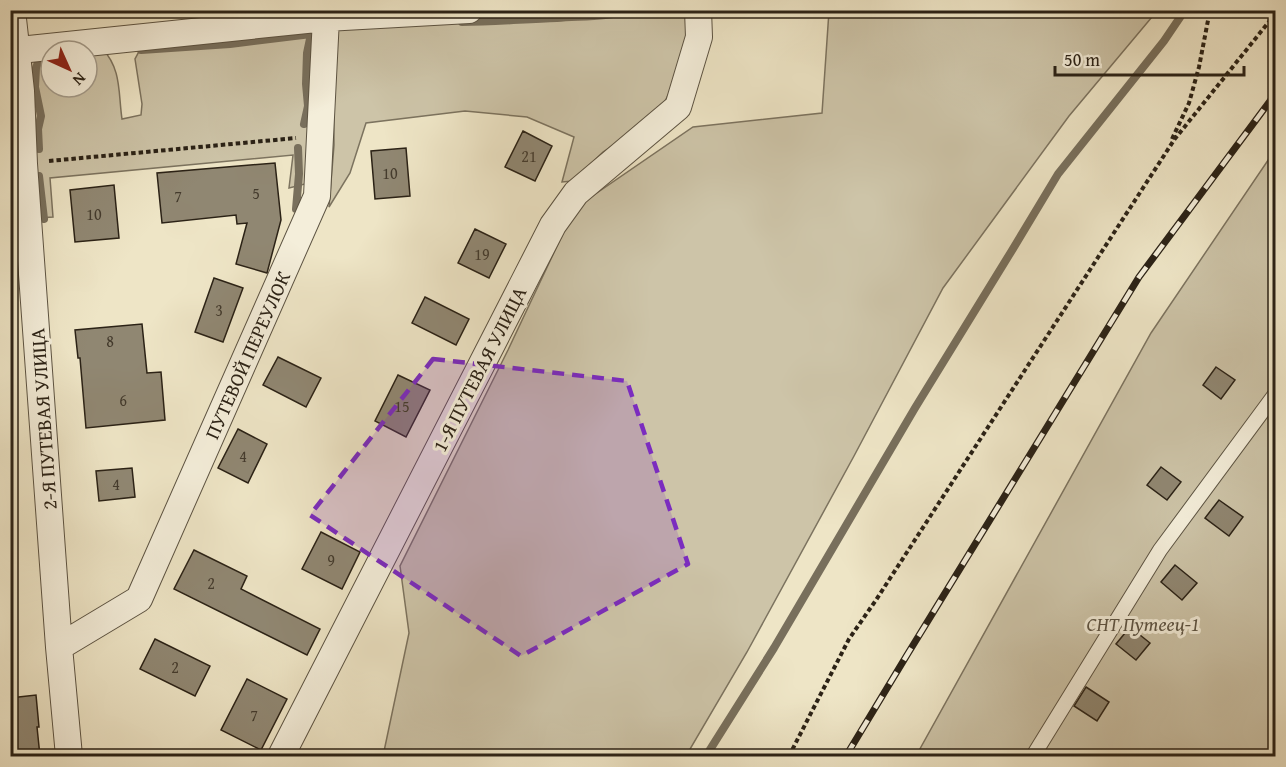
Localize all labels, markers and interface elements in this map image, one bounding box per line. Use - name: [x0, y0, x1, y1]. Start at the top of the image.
- north arrow: [39, 39, 99, 99]
- scale bar: [1055, 39, 1244, 77]
- text: 50 m: [1064, 46, 1100, 73]
- text: N: [67, 67, 92, 92]
- house number: 21: [521, 144, 537, 168]
- house number: 10: [382, 161, 398, 185]
- house number: 5: [252, 181, 260, 205]
- house number: 7: [174, 184, 182, 208]
- house number: 10: [86, 202, 102, 226]
- house number: 19: [474, 242, 490, 266]
- street label: ПУТЕВОЙ ПЕРЕУЛОК: [197, 266, 297, 444]
- street label: 1-Я ПУТЕВАЯ УЛИЦА: [425, 281, 533, 457]
- house number: 3: [215, 298, 223, 322]
- street label: 2-Я ПУТЕВАЯ УЛИЦА: [22, 327, 64, 511]
- house number: 8: [106, 329, 114, 353]
- house number: 6: [119, 388, 127, 412]
- house number: 15: [394, 394, 410, 418]
- house number: 4: [239, 444, 247, 468]
- house number: 4: [112, 472, 120, 496]
- house number: 9: [327, 548, 335, 572]
- house number: 2: [207, 571, 215, 595]
- park label: СНТ Путеец-1: [1087, 609, 1199, 638]
- house number: 2: [171, 655, 179, 679]
- house number: 7: [250, 703, 258, 727]

